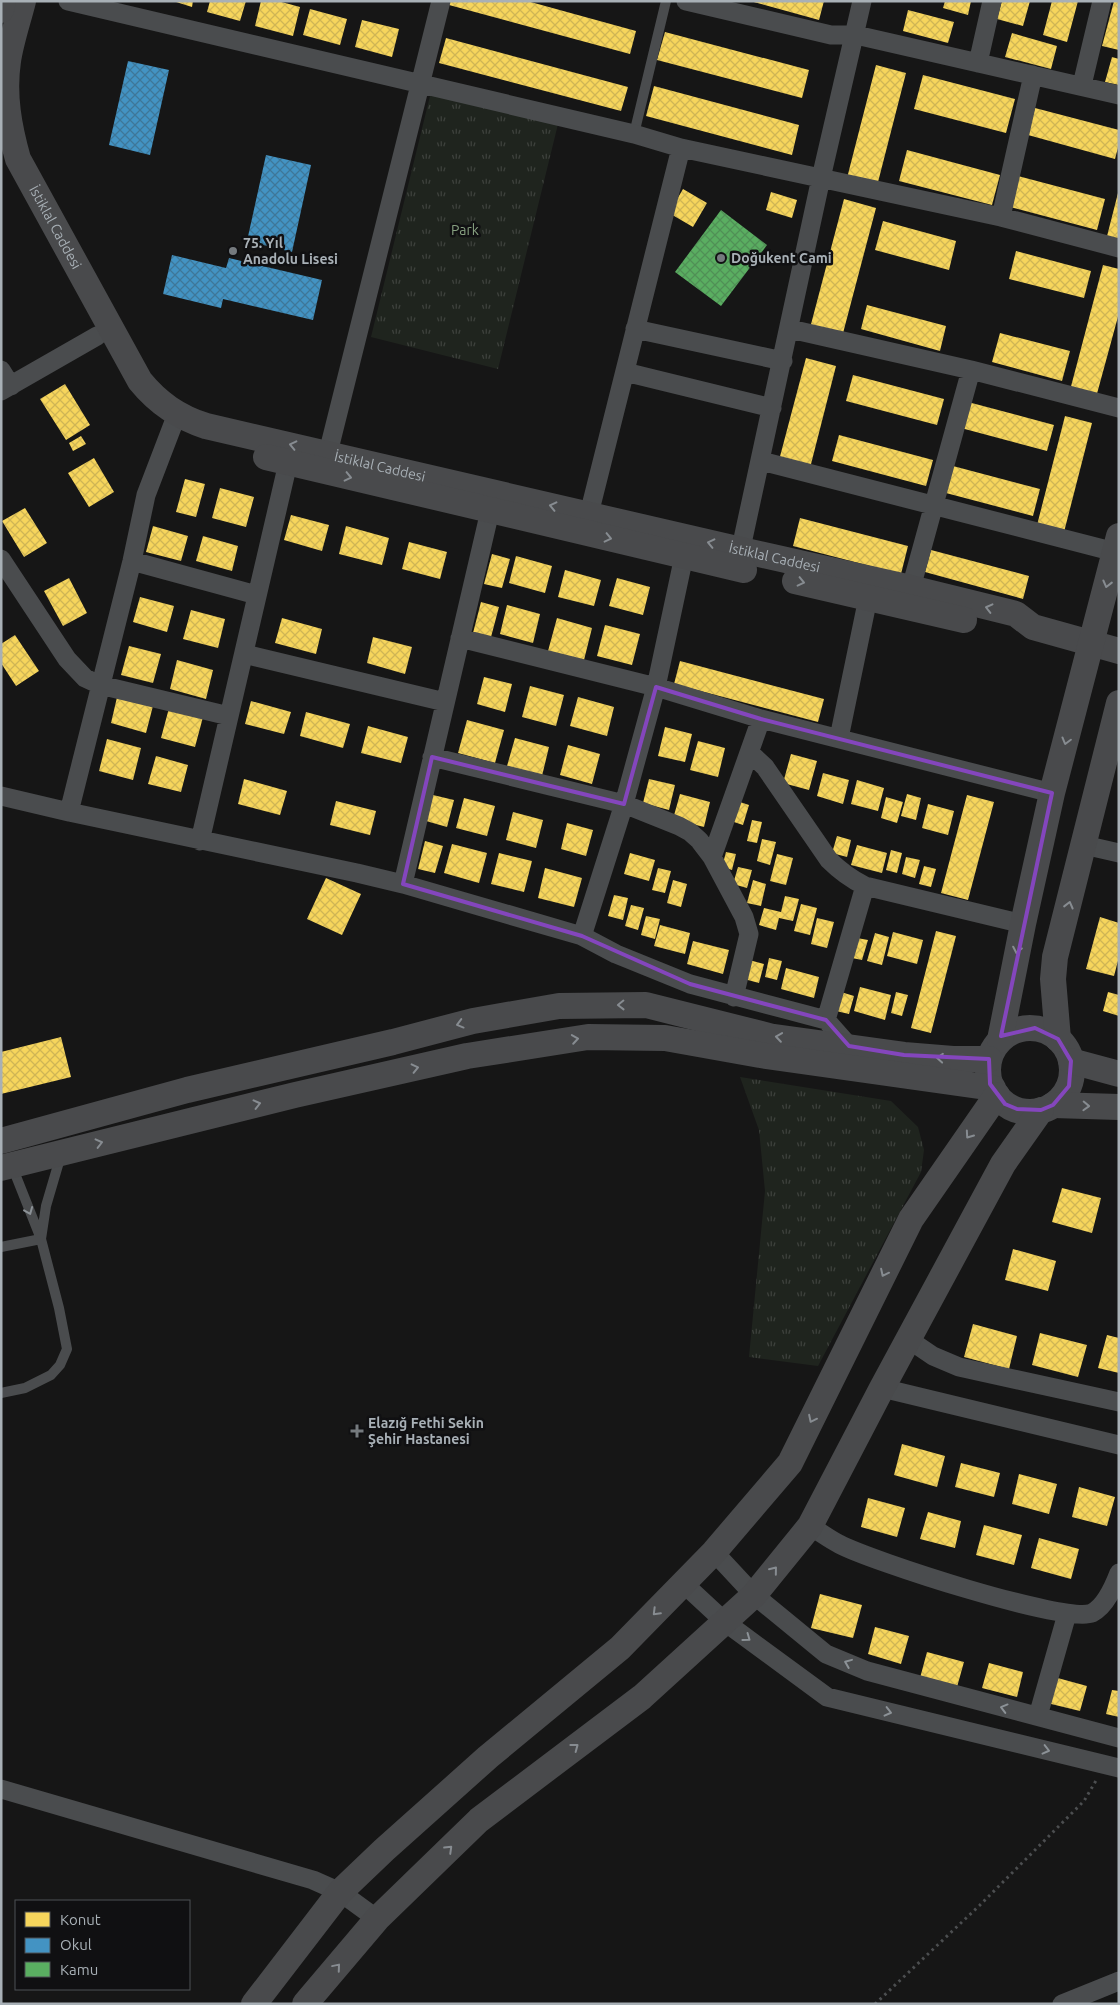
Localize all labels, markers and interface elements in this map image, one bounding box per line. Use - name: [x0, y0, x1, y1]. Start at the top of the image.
- street label: İstiklal Caddesi: [26, 183, 85, 272]
- park label: Park: [451, 222, 479, 238]
- place label: 75. Yıl Anadolu Lisesi: [243, 235, 338, 267]
- marker: 75. Yıl Anadolu Lisesi: [227, 245, 239, 257]
- place label: Doğukent Cami: [731, 250, 832, 266]
- marker: Doğukent Cami: [715, 252, 727, 264]
- one-way arrow: [288, 440, 297, 451]
- street label: İstiklal Caddesi: [333, 448, 427, 485]
- one-way arrow: [344, 471, 353, 482]
- one-way arrow: [549, 501, 558, 512]
- one-way arrow: [604, 532, 613, 543]
- one-way arrow: [707, 538, 716, 549]
- street label: İstiklal Caddesi: [727, 539, 822, 575]
- one-way arrow: [796, 576, 805, 587]
- one-way arrow: [1102, 579, 1113, 588]
- one-way arrow: [985, 603, 994, 614]
- one-way arrow: [1061, 737, 1072, 745]
- one-way arrow: [1063, 901, 1073, 909]
- one-way arrow: [1013, 946, 1023, 955]
- one-way arrow: [617, 1000, 624, 1010]
- one-way arrow: [456, 1019, 465, 1029]
- one-way arrow: [775, 1032, 783, 1043]
- one-way arrow: [571, 1034, 580, 1044]
- one-way arrow: [936, 1053, 944, 1064]
- one-way arrow: [411, 1063, 420, 1074]
- one-way arrow: [253, 1099, 262, 1110]
- one-way arrow: [1082, 1101, 1090, 1111]
- one-way arrow: [966, 1129, 975, 1139]
- one-way arrow: [95, 1138, 104, 1149]
- one-way arrow: [24, 1206, 34, 1214]
- one-way arrow: [880, 1268, 890, 1277]
- one-way arrow: [808, 1414, 818, 1423]
- place label: Elazığ Fethi Sekin Şehir Hastanesi: [368, 1415, 484, 1448]
- marker: Elazığ Fethi Sekin Şehir Hastanesi: [350, 1424, 364, 1438]
- one-way arrow: [769, 1567, 777, 1576]
- one-way arrow: [652, 1606, 661, 1615]
- one-way arrow: [741, 1632, 751, 1641]
- one-way arrow: [844, 1659, 853, 1670]
- one-way arrow: [1000, 1703, 1009, 1713]
- one-way arrow: [884, 1706, 893, 1717]
- one-way arrow: [1042, 1744, 1051, 1755]
- one-way arrow: [569, 1745, 578, 1753]
- one-way arrow: [443, 1846, 452, 1855]
- legend: [15, 1900, 190, 1990]
- text: Konut: [60, 1911, 101, 1928]
- text: Okul: [60, 1936, 92, 1953]
- text: Kamu: [60, 1961, 98, 1978]
- one-way arrow: [331, 1963, 340, 1972]

